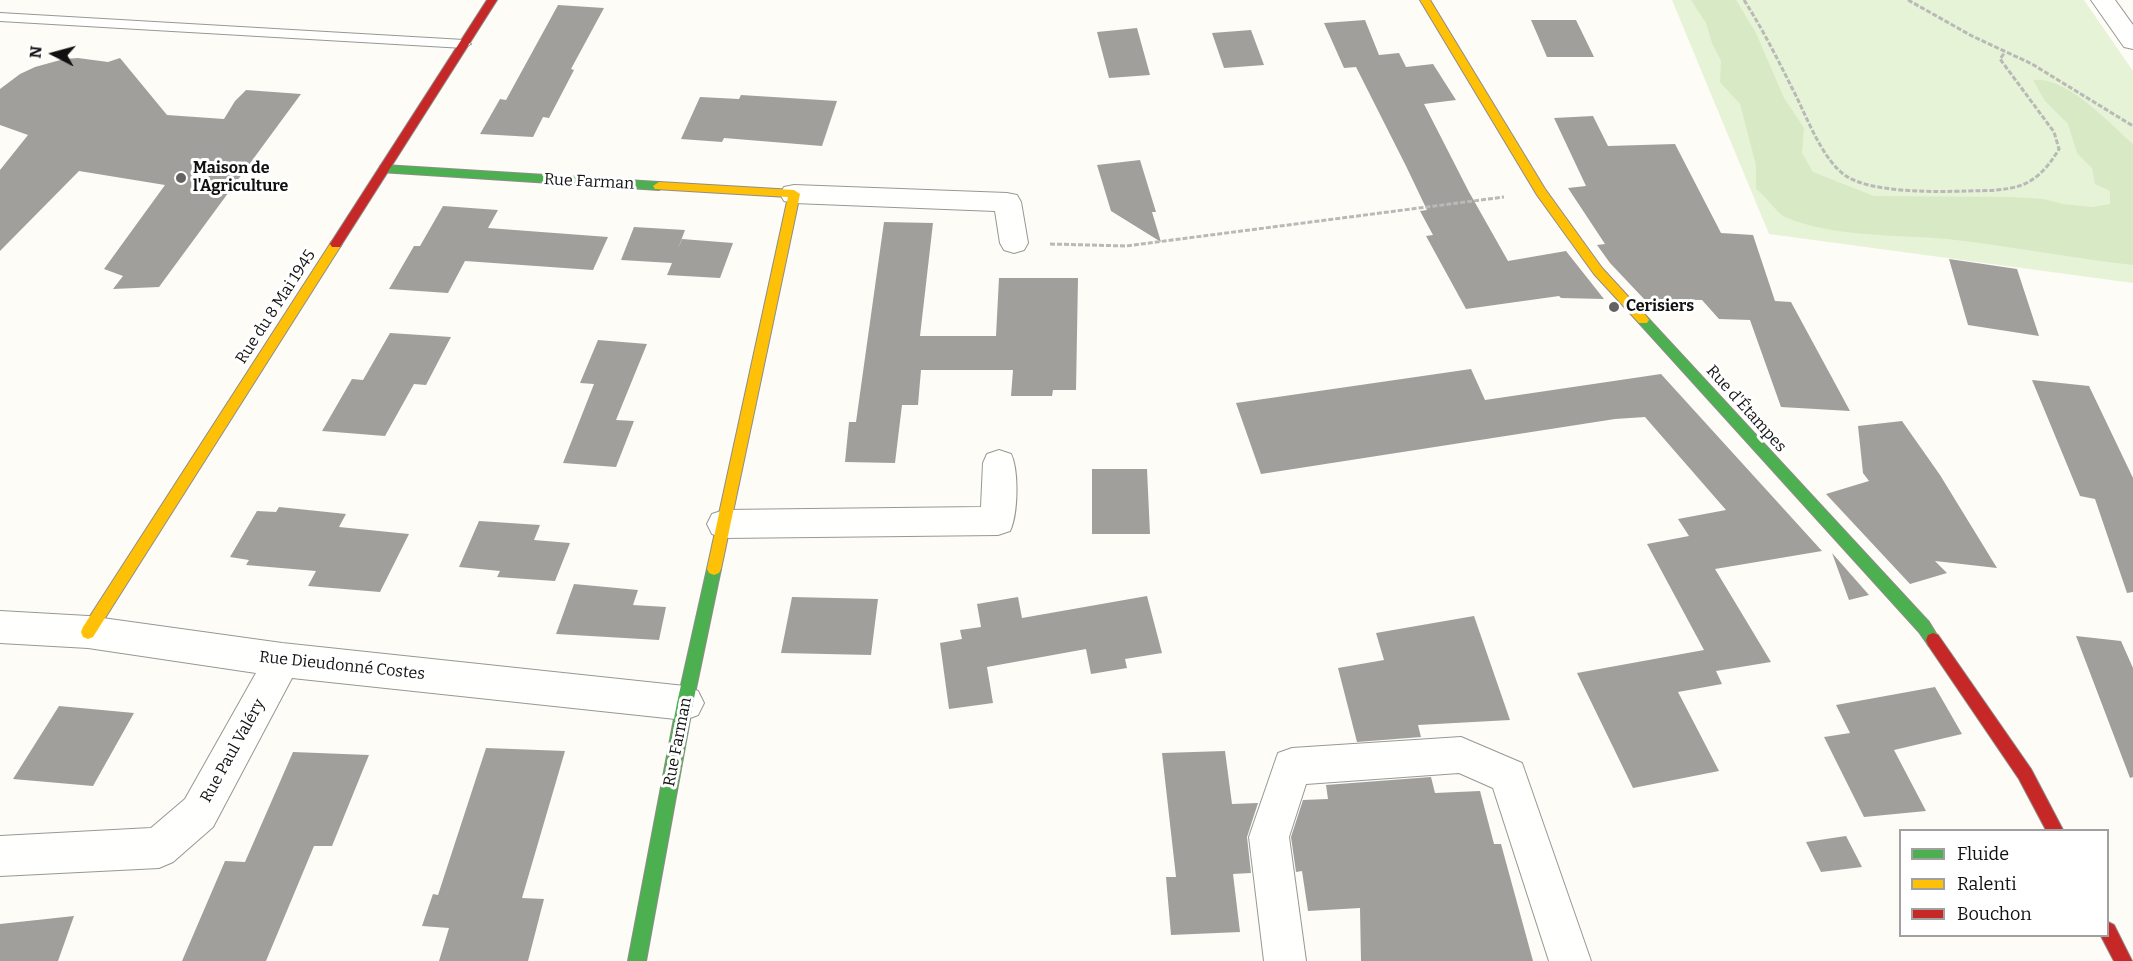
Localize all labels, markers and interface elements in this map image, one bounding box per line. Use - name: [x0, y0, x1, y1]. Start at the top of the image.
- north arrow: [24, 24, 84, 84]
- text: N: [26, 45, 46, 59]
- place label: Maison de l'Agriculture: [193, 159, 288, 197]
- street label: Rue Farman: [543, 170, 635, 194]
- marker: Maison de l'Agriculture: [174, 171, 188, 185]
- street label: Rue du 8 Mai 1945: [232, 246, 320, 368]
- place label: Cerisiers: [1626, 297, 1694, 317]
- marker: Cerisiers: [1607, 300, 1621, 314]
- street label: Rue d'Étampes: [1702, 362, 1790, 456]
- street label: Rue Dieudonné Costes: [258, 648, 426, 684]
- street label: Rue Paul Valéry: [197, 696, 269, 806]
- street label: Rue Farman: [660, 696, 696, 788]
- legend: [1899, 829, 2109, 937]
- text: Fluide: [1957, 843, 2009, 865]
- text: Ralenti: [1957, 873, 2017, 895]
- text: Bouchon: [1957, 903, 2032, 925]

